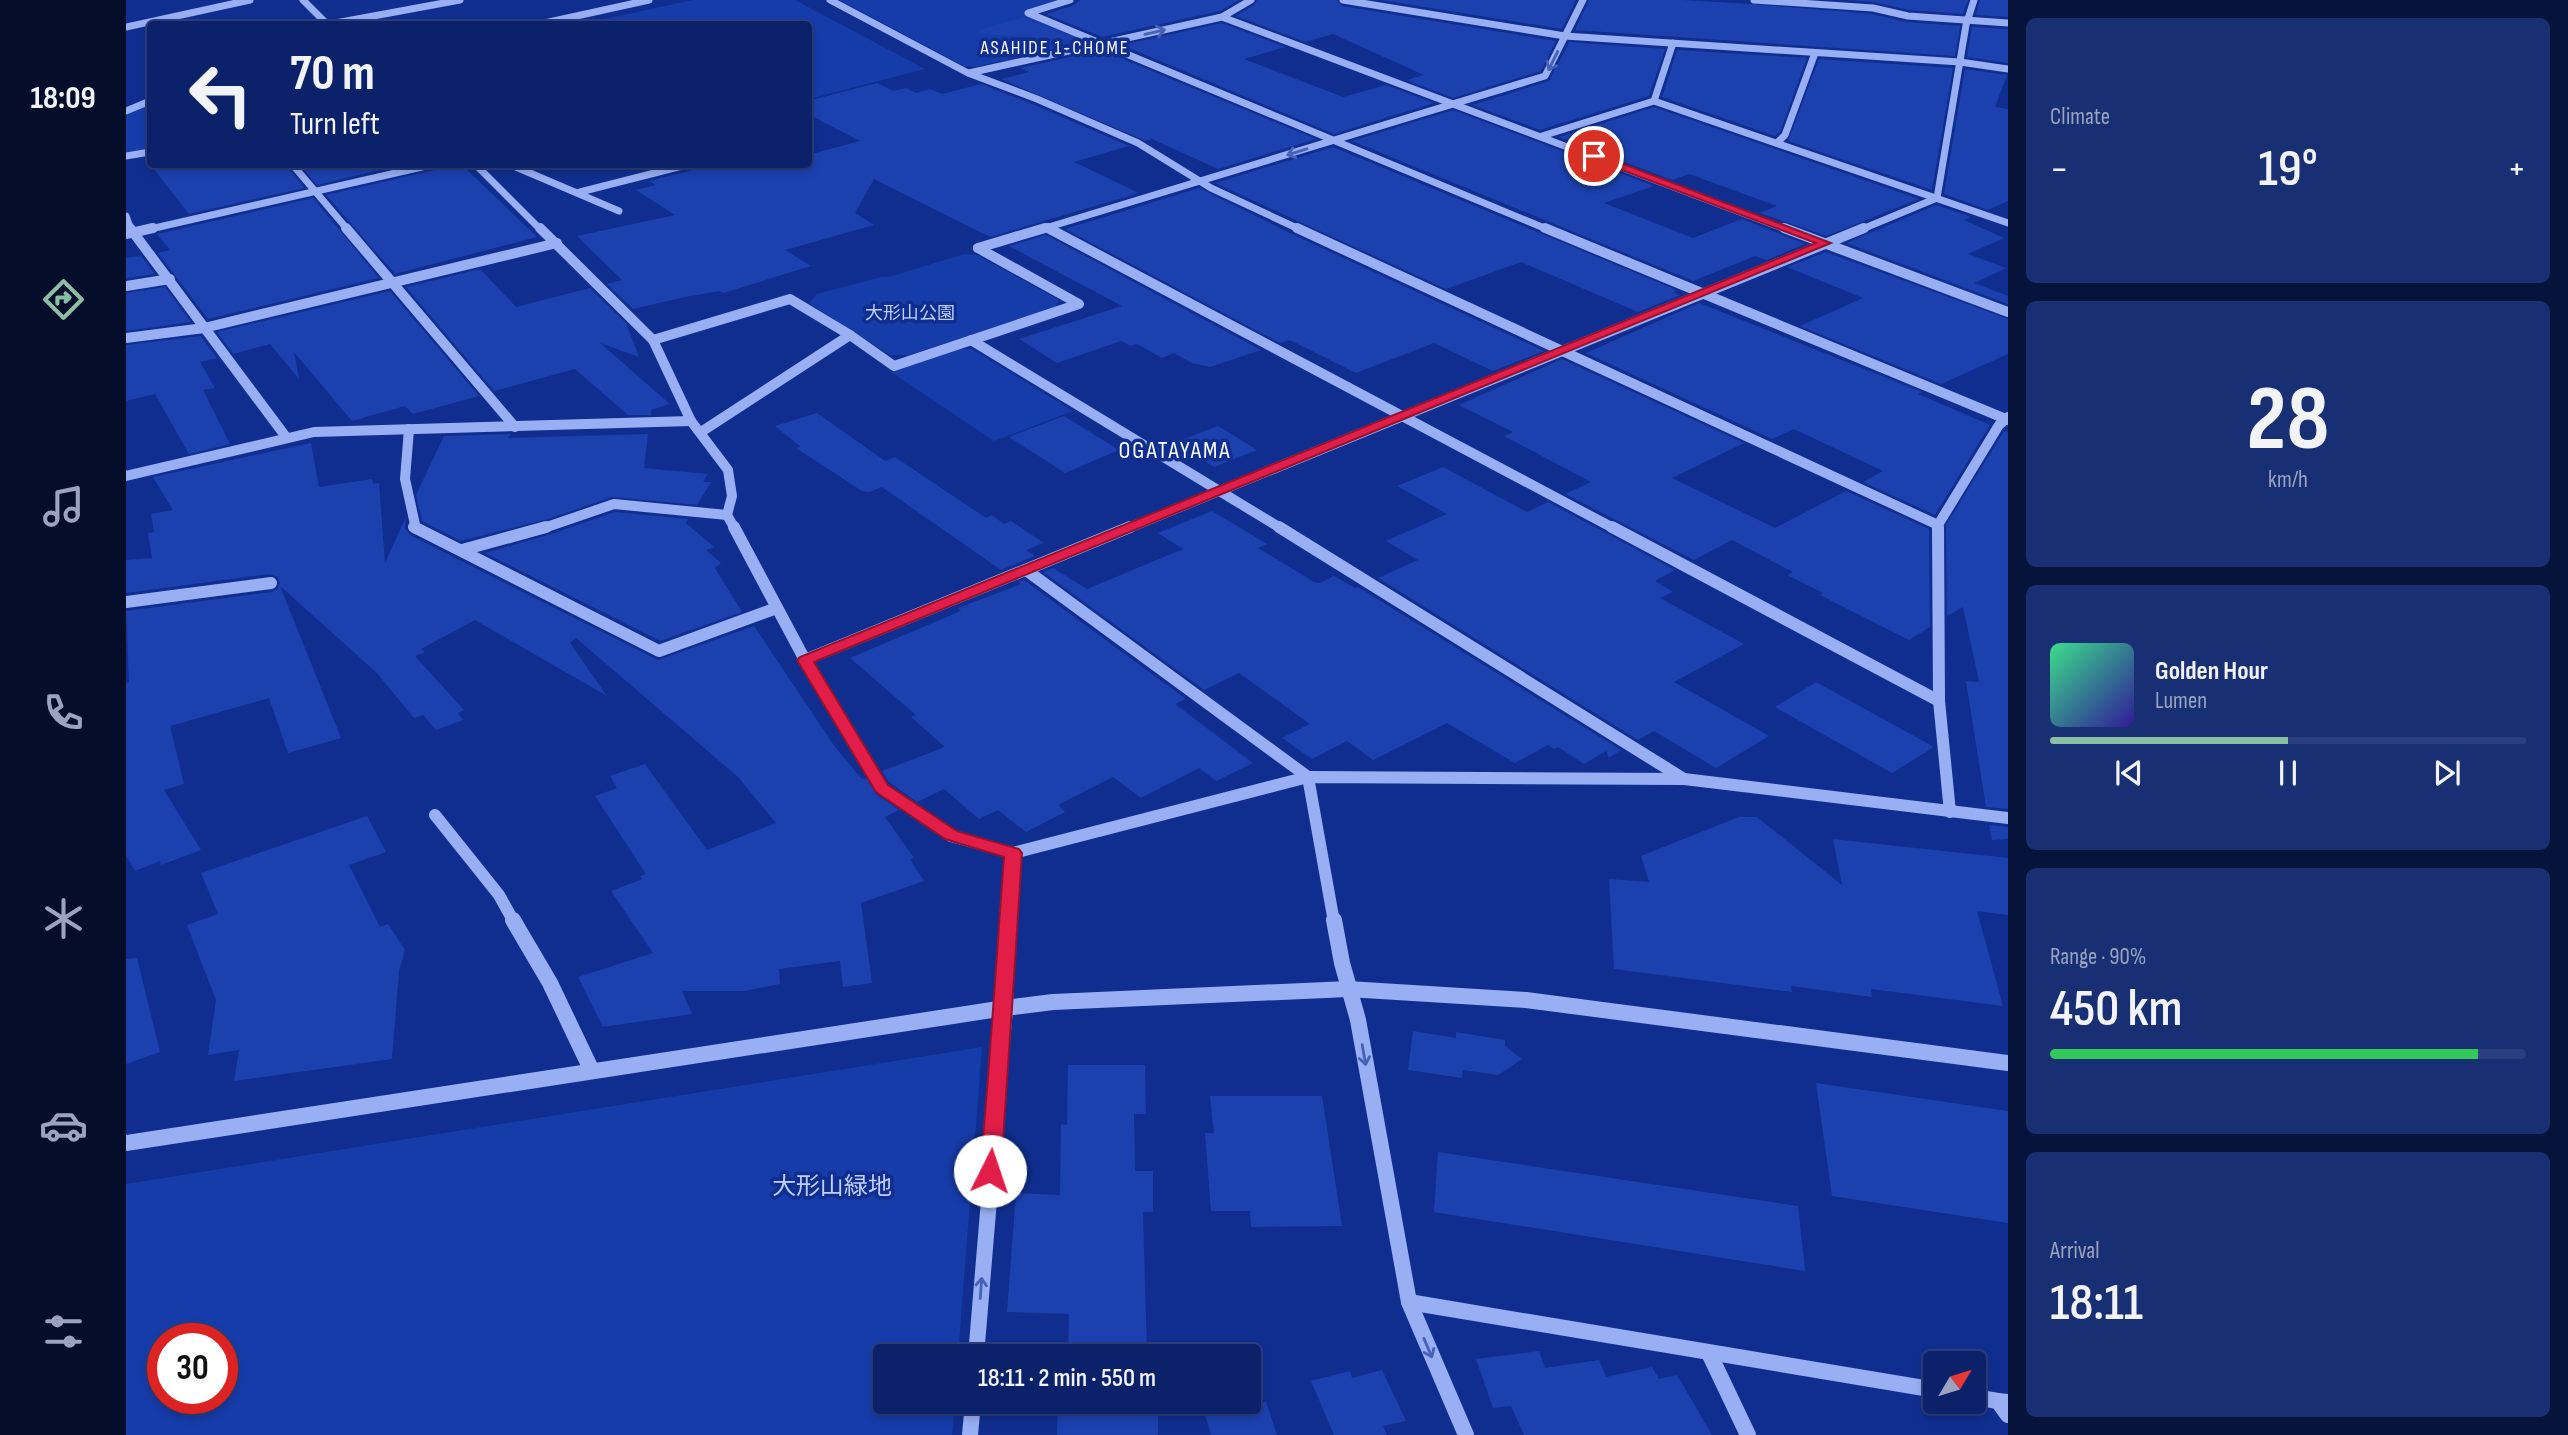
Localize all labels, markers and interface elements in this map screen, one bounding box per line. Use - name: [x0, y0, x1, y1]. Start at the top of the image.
- one-way arrow: [1143, 24, 1166, 38]
- district label: ASAHIDE 1-CHOME: [979, 37, 1130, 60]
- text: 70 m: [290, 45, 375, 104]
- icon: left: [175, 49, 266, 140]
- one-way arrow: [1545, 50, 1559, 71]
- text: 18:09: [30, 79, 96, 118]
- text: Climate: [2050, 103, 2110, 131]
- text: Turn left: [290, 105, 380, 144]
- pin: [1564, 126, 1624, 186]
- icon: arrive: [1575, 137, 1613, 175]
- text: 19°: [2258, 138, 2318, 201]
- one-way arrow: [1286, 147, 1308, 160]
- text: −: [2050, 147, 2069, 192]
- text: +: [2507, 147, 2526, 192]
- icon: directions: [39, 275, 88, 324]
- park label: 大形山公園: [865, 303, 955, 324]
- text: 28: [2247, 366, 2329, 475]
- district label: OGATAYAMA: [1119, 436, 1231, 465]
- text: km/h: [2268, 466, 2308, 494]
- icon: music: [39, 482, 88, 531]
- text: Golden Hour: [2155, 656, 2268, 687]
- text: Lumen: [2155, 687, 2207, 715]
- icon: phone: [39, 688, 88, 737]
- icon: previous: [2110, 754, 2148, 792]
- icon: pause: [2269, 754, 2307, 792]
- icon: next: [2428, 754, 2466, 792]
- icon: climate: [39, 894, 88, 943]
- text: Range · 90%: [2050, 943, 2146, 971]
- text: 450 km: [2050, 978, 2183, 1041]
- one-way arrow: [1358, 1043, 1371, 1066]
- icon: car: [39, 1101, 88, 1150]
- position arrow: [953, 1134, 1027, 1208]
- park label: 大形山緑地: [772, 1172, 892, 1201]
- text: Arrival: [2050, 1237, 2099, 1265]
- text: 18:11: [2050, 1272, 2143, 1335]
- one-way arrow: [975, 1277, 988, 1300]
- icon: filters: [39, 1307, 88, 1356]
- speed limit sign: 30: [147, 1323, 238, 1414]
- one-way arrow: [1422, 1337, 1435, 1358]
- north arrow: [1923, 1351, 1986, 1414]
- map controls: [1923, 1351, 1986, 1414]
- text: 18:11 · 2 min · 550 m: [978, 1363, 1156, 1394]

